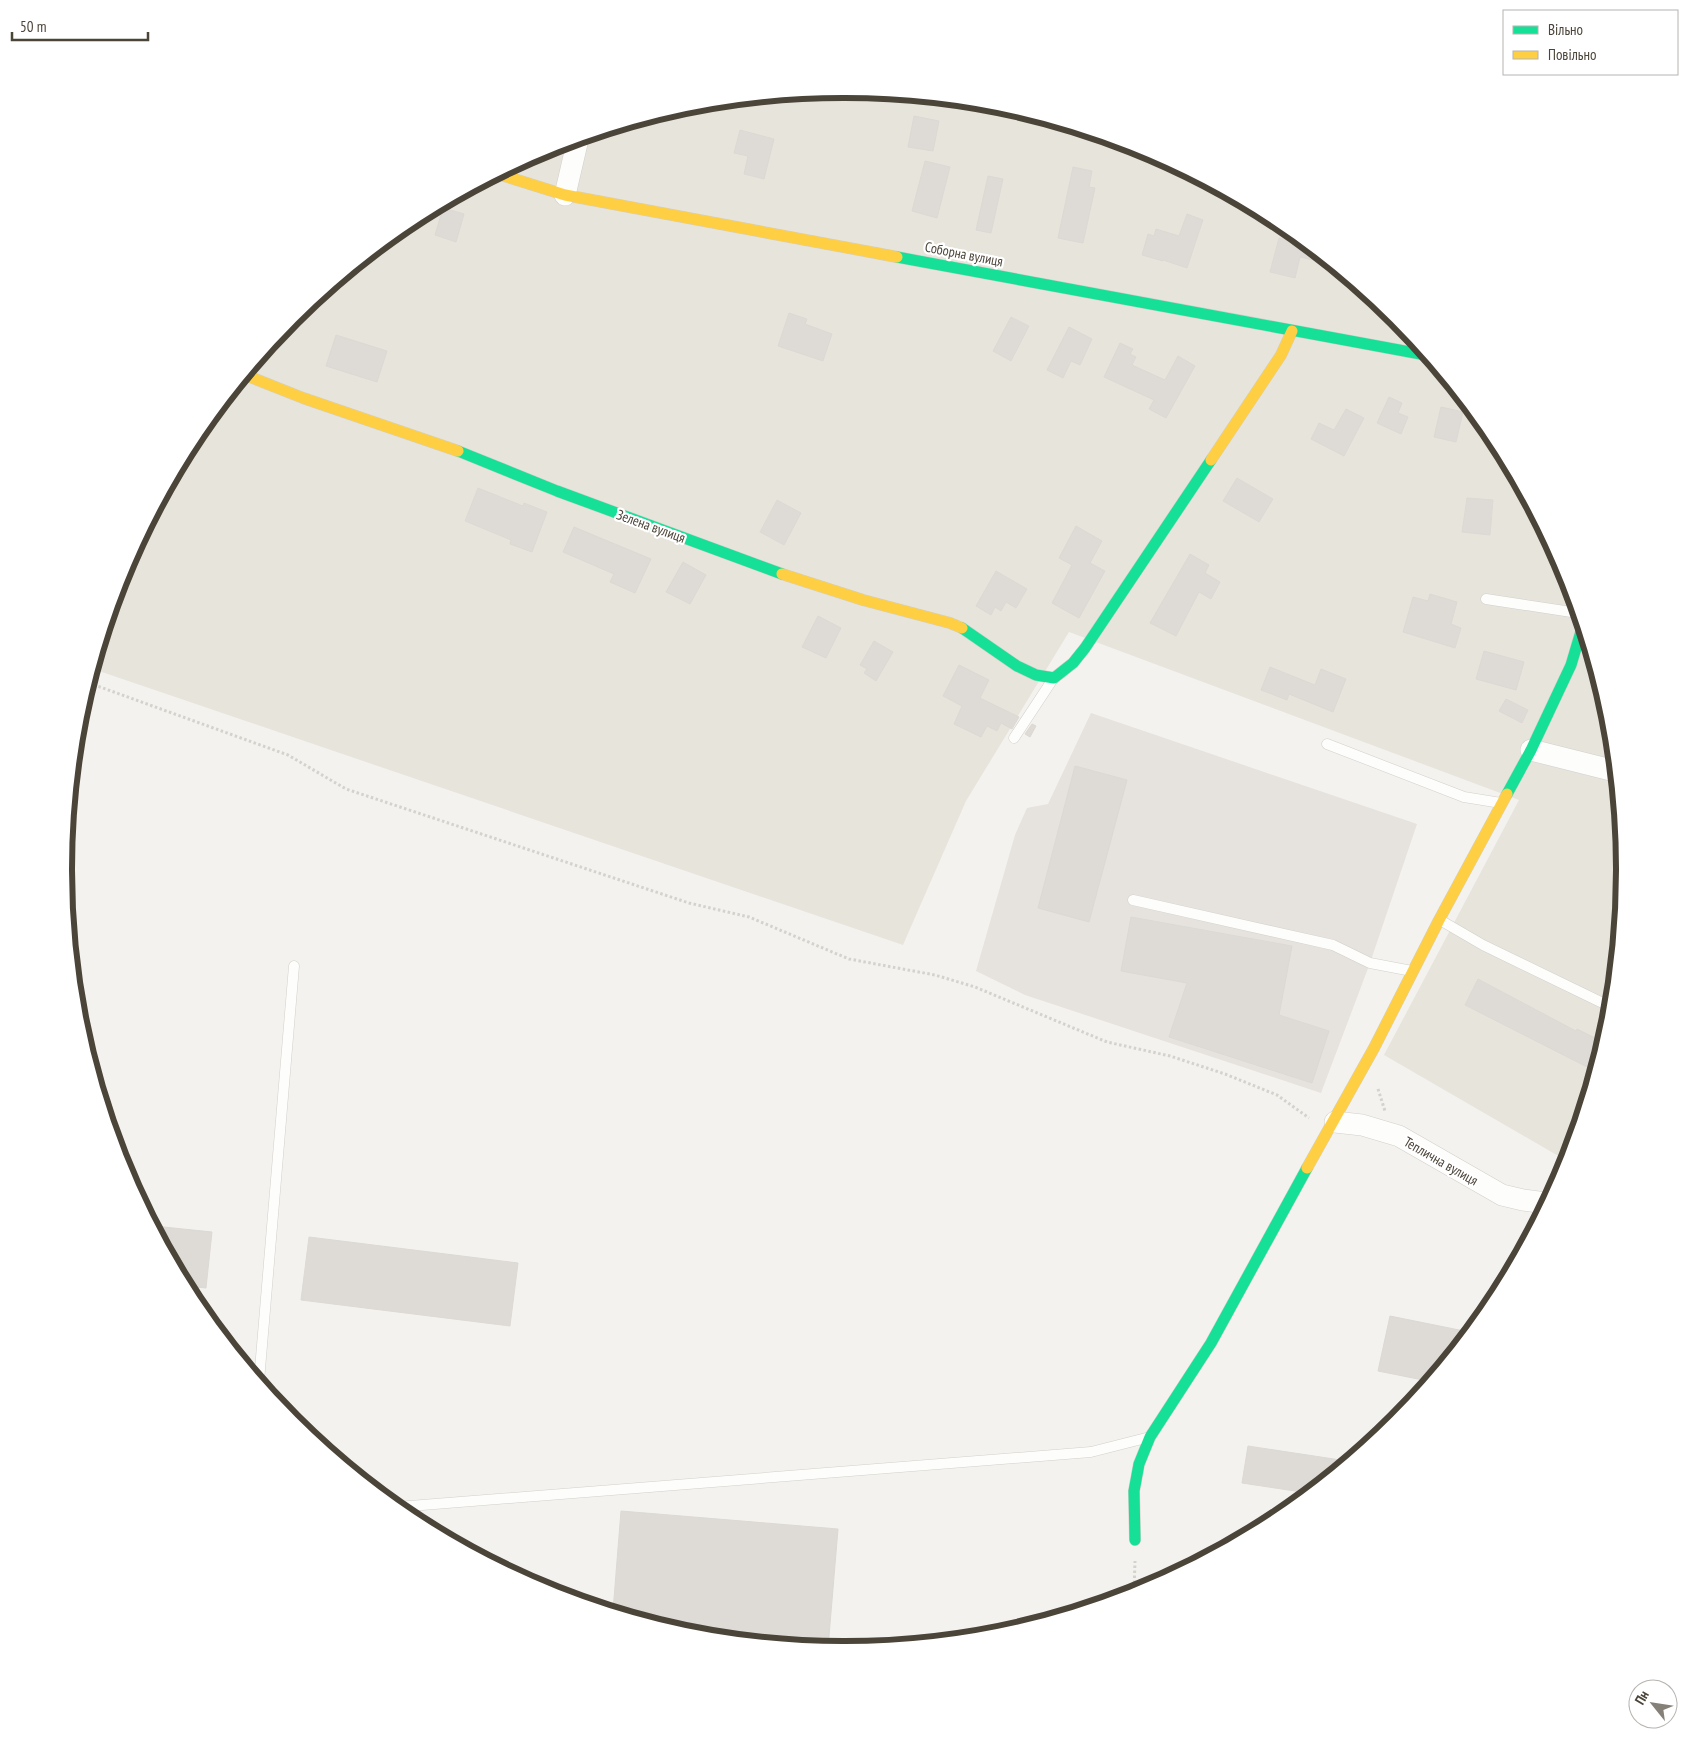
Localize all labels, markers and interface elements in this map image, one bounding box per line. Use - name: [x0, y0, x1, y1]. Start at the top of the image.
- scale bar: [12, 10, 149, 42]
- legend: [1503, 10, 1678, 75]
- text: 50 m: [20, 17, 46, 36]
- text: Вільно: [1548, 20, 1583, 39]
- text: Повільно: [1548, 45, 1596, 64]
- street label: Соборна вулиця: [923, 238, 1005, 270]
- street label: Зелена вулиця: [614, 505, 688, 547]
- street label: Теплична вулиця: [1401, 1132, 1481, 1190]
- north arrow: [1628, 1679, 1678, 1729]
- text: Пн: [1631, 1687, 1653, 1708]

